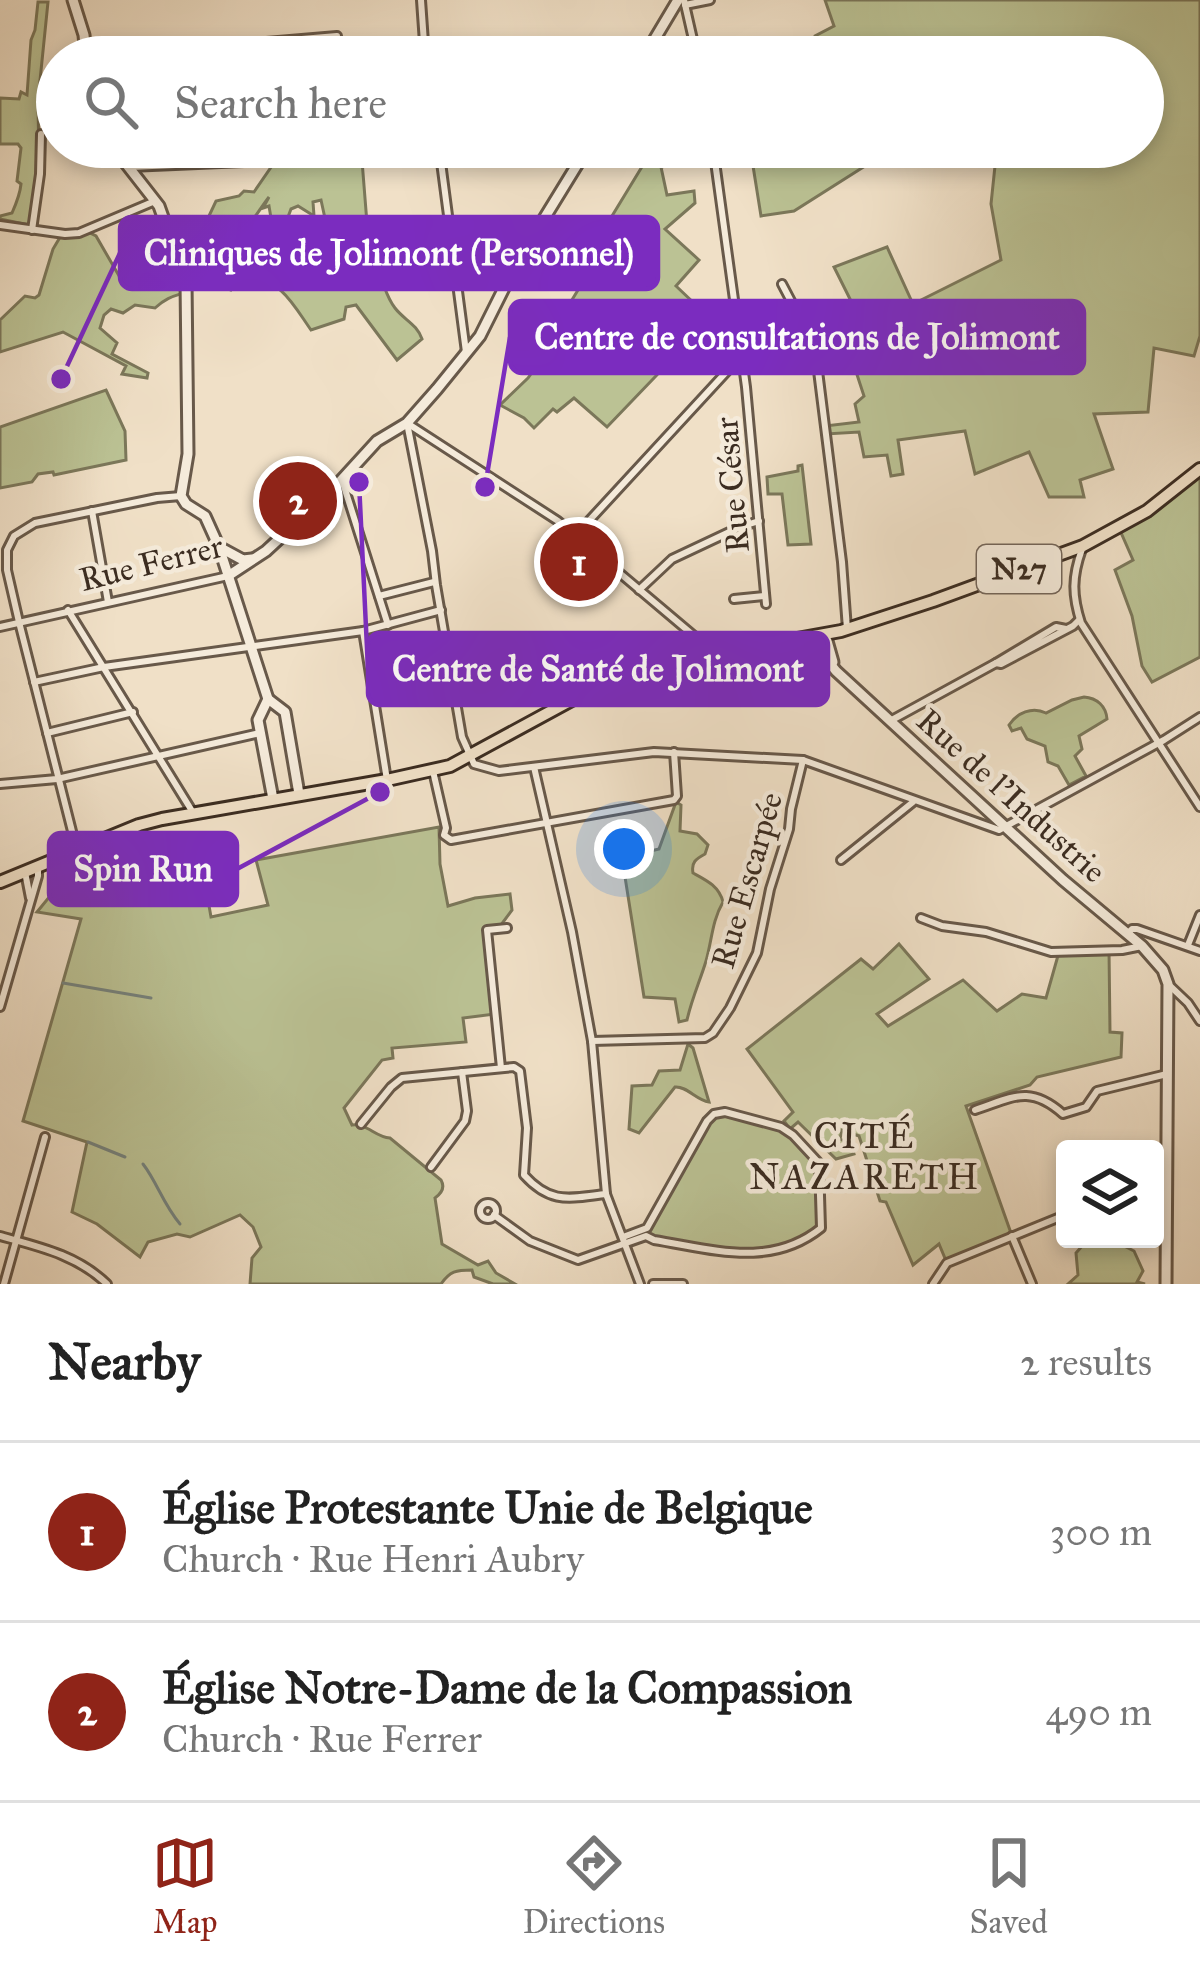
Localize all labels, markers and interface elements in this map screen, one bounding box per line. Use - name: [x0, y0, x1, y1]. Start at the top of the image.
- search box: [36, 36, 1164, 168]
- icon: search: [78, 69, 144, 135]
- text: Search here: [174, 75, 387, 130]
- callout: Cliniques de Jolimont (Personnel): [120, 217, 658, 289]
- text: Cliniques de Jolimont (Personnel): [144, 231, 634, 276]
- callout: Centre de consultations de Jolimont: [510, 301, 1084, 373]
- text: Centre de consultations de Jolimont: [534, 315, 1060, 359]
- street label: Rue César: [706, 415, 758, 554]
- pin: 2: [259, 456, 337, 546]
- pin: 1: [540, 517, 618, 607]
- street label: Rue Ferrer: [75, 526, 228, 600]
- road number: N27: [977, 545, 1061, 593]
- callout: Centre de Santé de Jolimont: [368, 633, 828, 705]
- text: Centre de Santé de Jolimont: [392, 647, 804, 691]
- street label: Rue de l'Industrie: [908, 700, 1114, 891]
- street label: Rue Escarpée: [703, 788, 791, 973]
- your location: [594, 819, 654, 879]
- callout: Spin Run: [49, 833, 237, 905]
- text: Spin Run: [73, 847, 213, 891]
- district label: CITÉ NAZARETH: [749, 1113, 981, 1199]
- map controls: [1056, 1140, 1164, 1248]
- button: layers: [1056, 1140, 1164, 1248]
- text: Nearby: [48, 1331, 200, 1393]
- text: 2 results: [1020, 1338, 1152, 1386]
- text: Église Protestante Unie de Belgique: [162, 1480, 813, 1535]
- text: 1: [79, 1508, 95, 1556]
- text: 300 m: [1050, 1508, 1152, 1556]
- text: Church · Rue Henri Aubry: [162, 1535, 584, 1583]
- text: Église Notre-Dame de la Compassion: [162, 1660, 852, 1715]
- text: 2: [77, 1688, 97, 1736]
- text: 490 m: [1045, 1688, 1152, 1736]
- text: Church · Rue Ferrer: [162, 1715, 482, 1763]
- tab: Map: [152, 1830, 218, 1942]
- tab: Directions: [523, 1830, 665, 1942]
- tab: Saved: [969, 1830, 1048, 1942]

